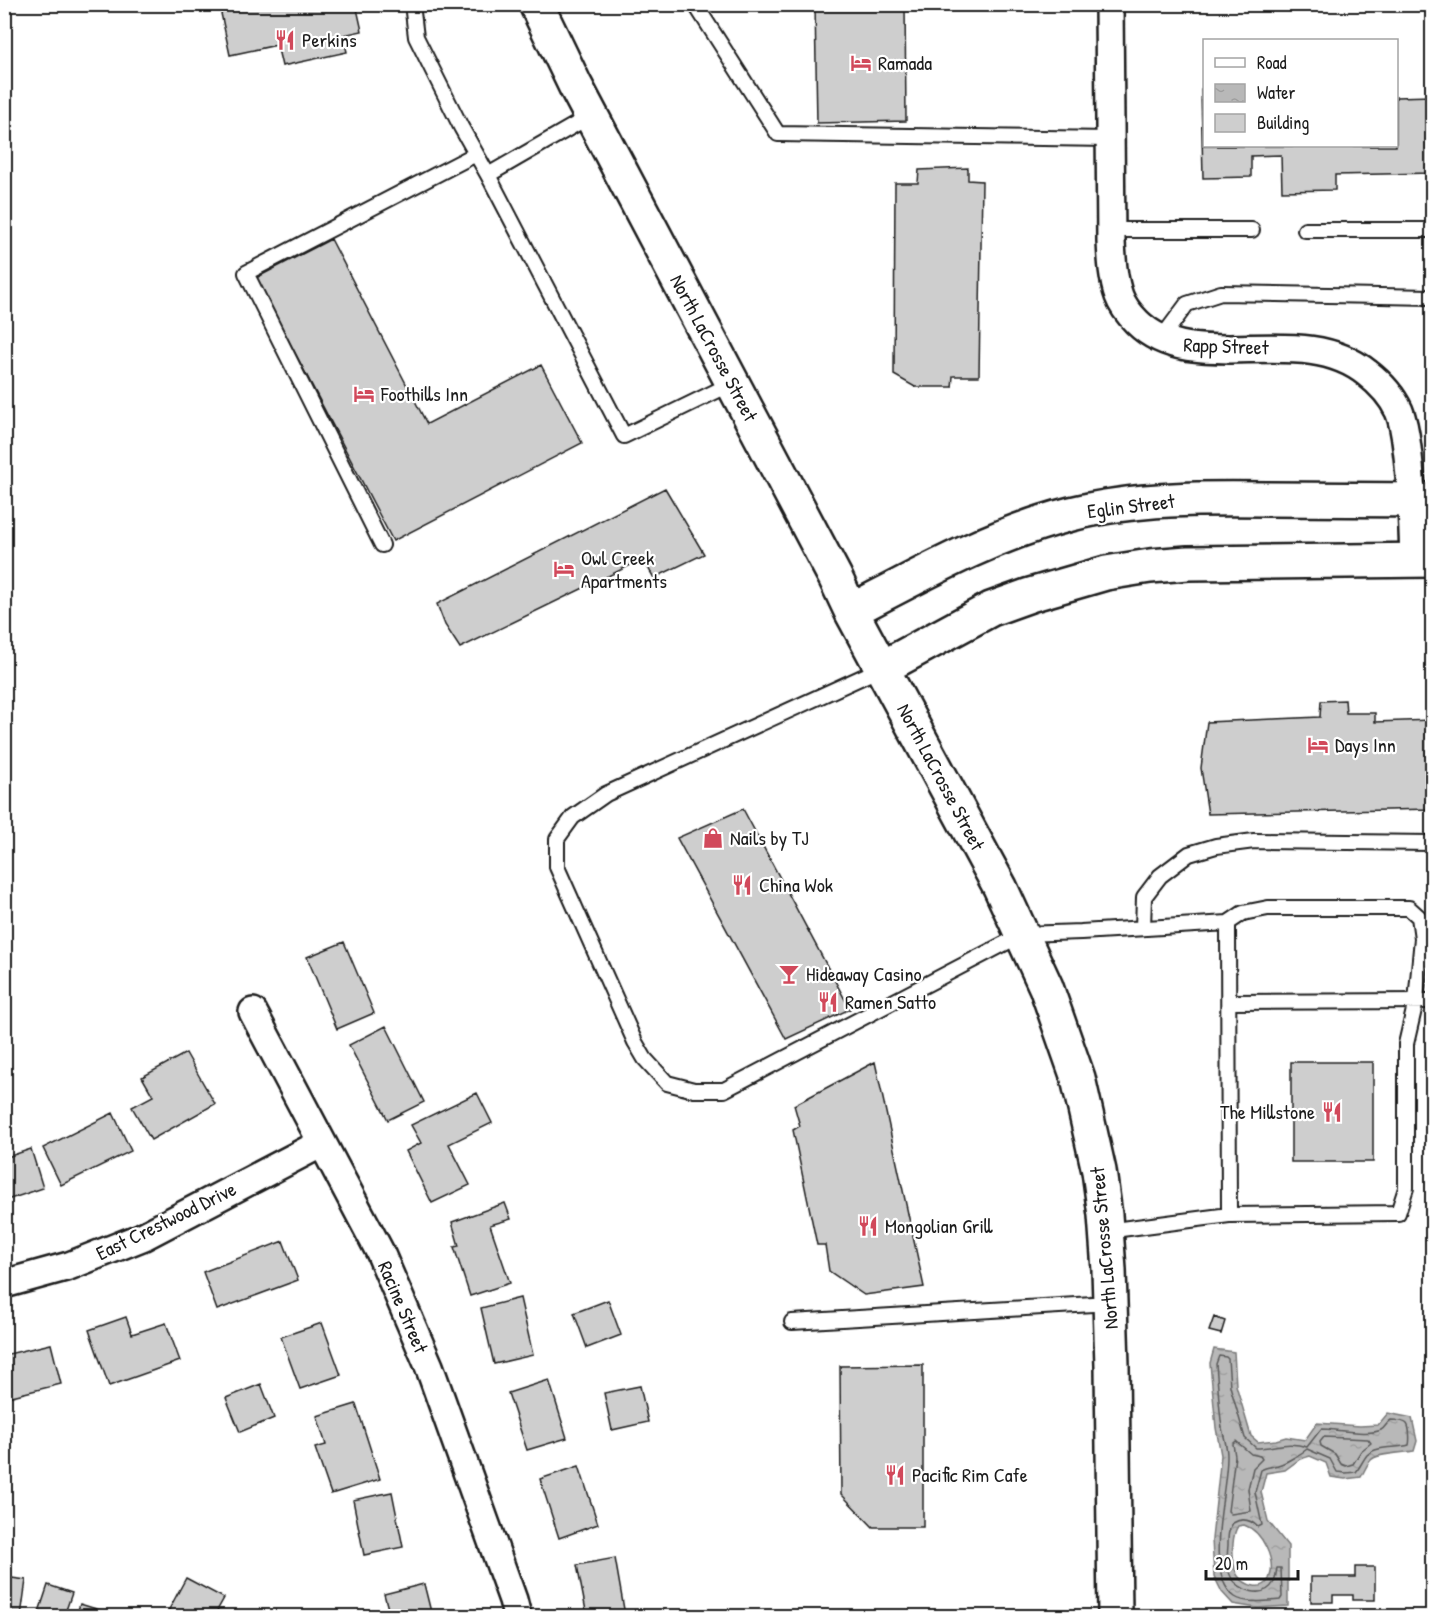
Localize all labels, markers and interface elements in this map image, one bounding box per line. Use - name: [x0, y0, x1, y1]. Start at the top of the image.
- place label: Perkins: [302, 26, 357, 53]
- restaurant icon: Perkins: [273, 28, 297, 52]
- legend: [1203, 39, 1398, 147]
- place label: Ramada: [878, 49, 932, 76]
- text: Road: [1257, 50, 1287, 75]
- hotel icon: Ramada: [849, 51, 873, 75]
- text: Water: [1257, 80, 1295, 105]
- text: Building: [1257, 110, 1309, 135]
- street label: North LaCrosse Street: [664, 270, 765, 427]
- street label: Rapp Street: [1183, 331, 1270, 361]
- place label: Foothills Inn: [380, 380, 468, 407]
- hotel icon: Foothills Inn: [352, 382, 376, 406]
- street label: Eglin Street: [1086, 487, 1177, 524]
- place label: Owl Creek Apartments: [581, 544, 667, 594]
- hotel icon: Owl Creek Apartments: [552, 557, 576, 581]
- street label: North LaCrosse Street: [891, 699, 992, 856]
- place label: Days Inn: [1335, 731, 1396, 758]
- hotel icon: Days Inn: [1306, 733, 1330, 757]
- place label: Nails by TJ: [730, 824, 809, 851]
- shop icon: Nails by TJ: [701, 826, 725, 850]
- place label: China Wok: [759, 871, 833, 898]
- restaurant icon: China Wok: [730, 873, 754, 897]
- place label: Hideaway Casino: [806, 960, 922, 987]
- bar icon: Hideaway Casino: [777, 962, 801, 986]
- place label: Ramen Satto: [845, 988, 936, 1015]
- restaurant icon: Ramen Satto: [816, 990, 840, 1014]
- place label: The Millstone: [1220, 1098, 1315, 1125]
- restaurant icon: The Millstone: [1320, 1100, 1344, 1124]
- street label: North LaCrosse Street: [1083, 1165, 1124, 1330]
- street label: East Crestwood Drive: [91, 1175, 240, 1266]
- place label: Mongolian Grill: [885, 1212, 993, 1239]
- restaurant icon: Mongolian Grill: [856, 1214, 880, 1238]
- street label: Racine Street: [372, 1257, 435, 1358]
- place label: Pacific Rim Cafe: [912, 1461, 1028, 1488]
- restaurant icon: Pacific Rim Cafe: [883, 1463, 907, 1487]
- scale bar: [1206, 1543, 1298, 1581]
- text: 20 m: [1215, 1551, 1248, 1576]

